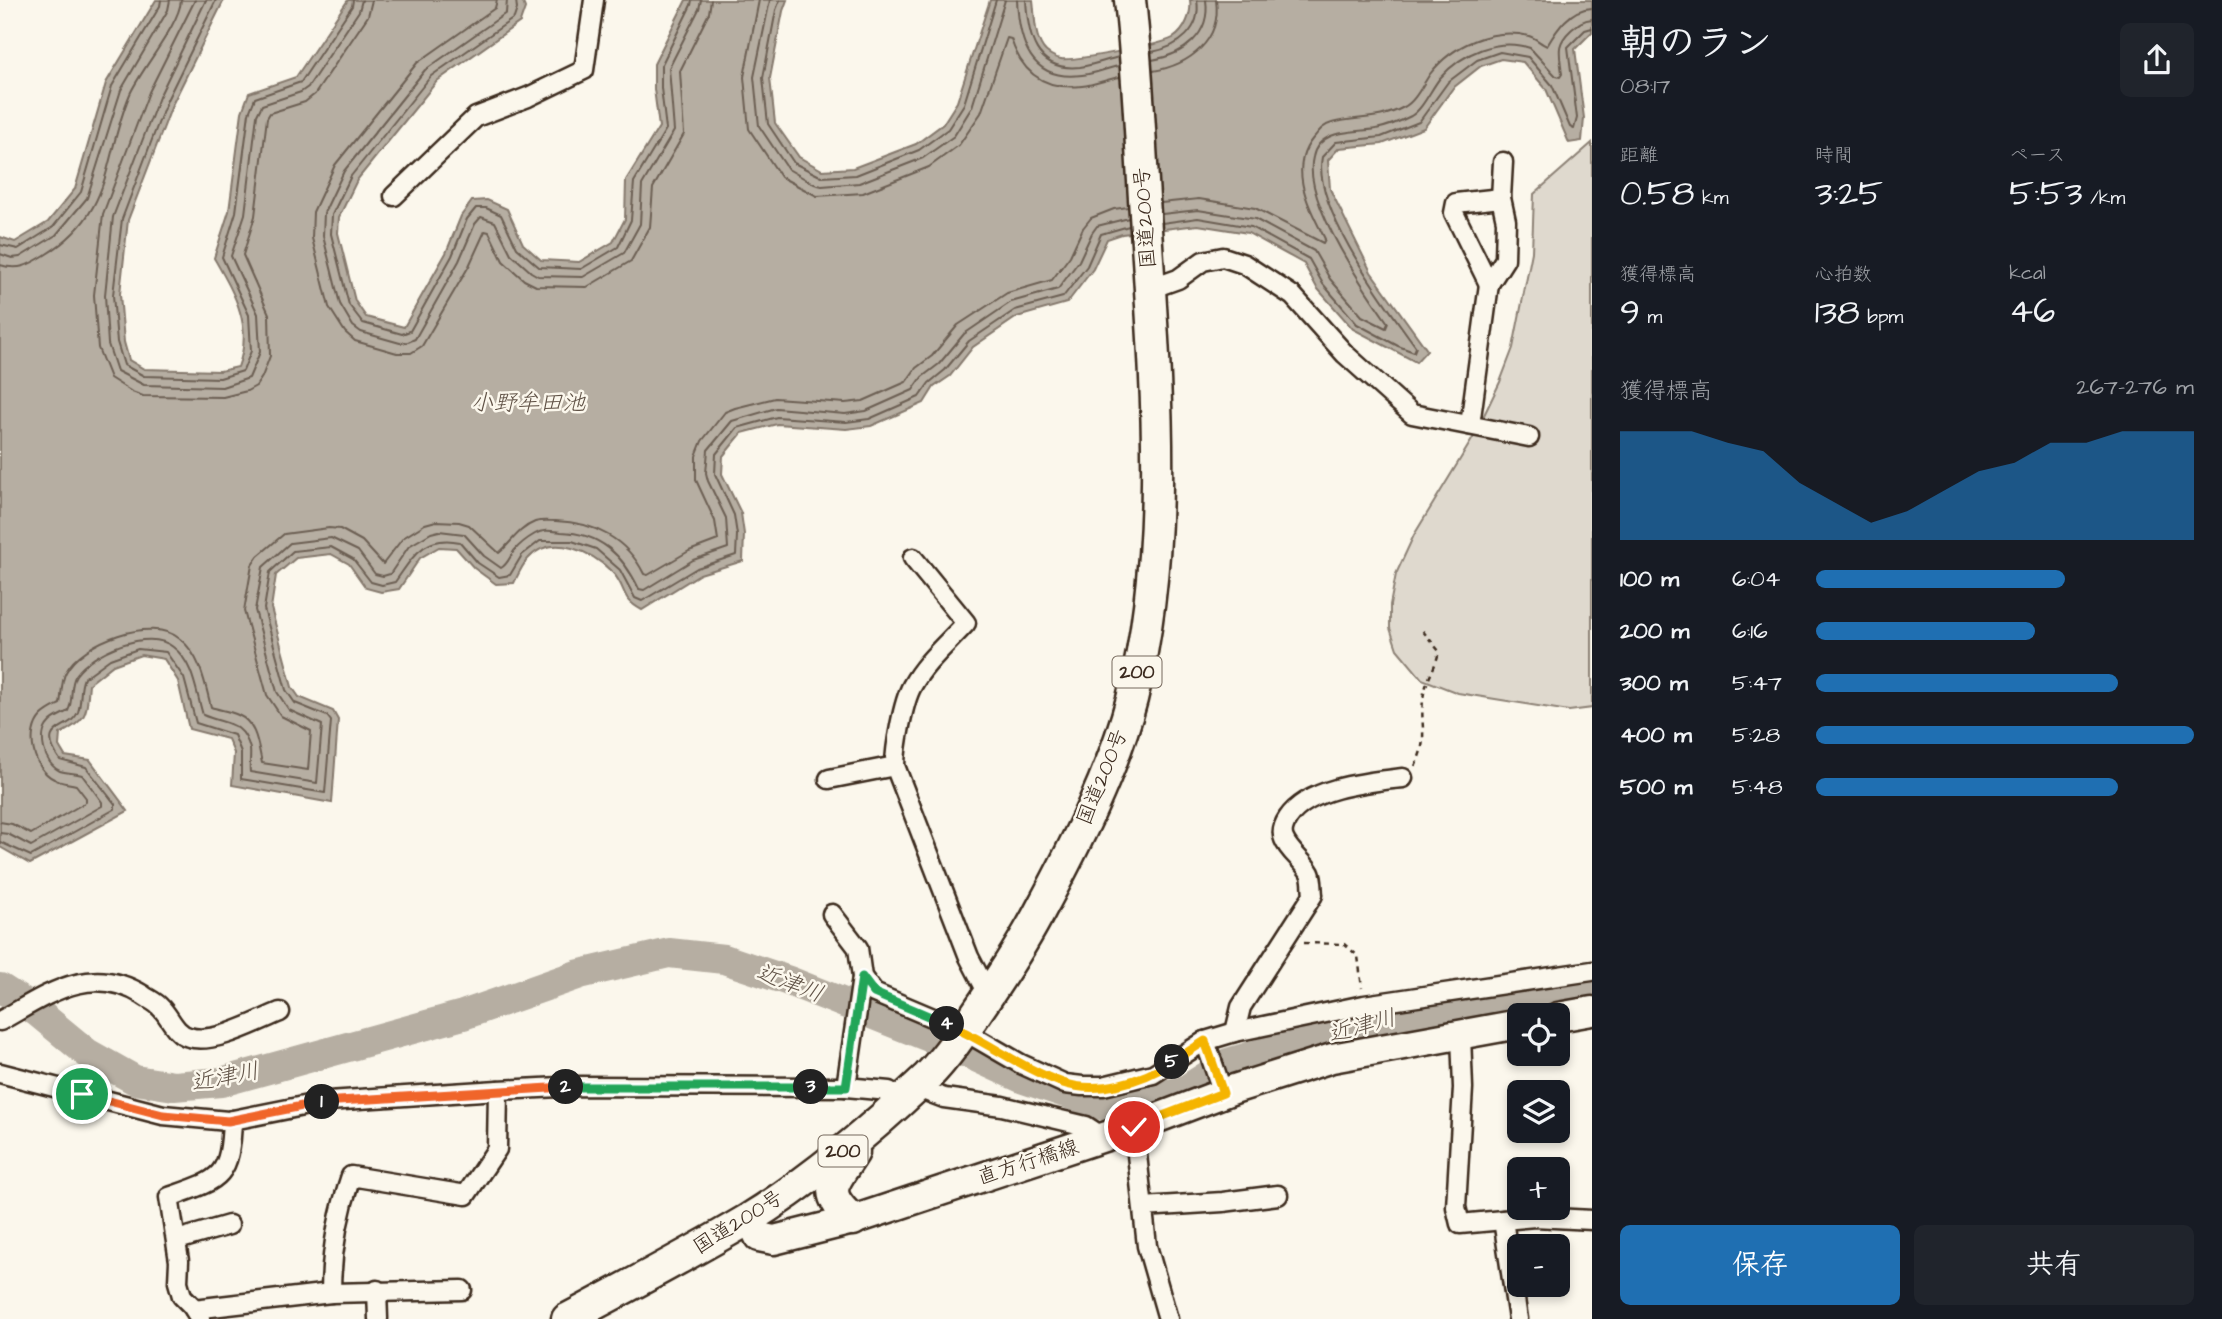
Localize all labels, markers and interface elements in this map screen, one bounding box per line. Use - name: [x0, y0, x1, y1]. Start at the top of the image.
- text: 朝のラン: [1620, 18, 1772, 70]
- button: share: [2120, 23, 2194, 97]
- text: 08:17: [1620, 70, 1670, 102]
- text: 距離: [1620, 142, 1658, 169]
- text: 時間: [1815, 142, 1853, 169]
- text: ペース: [2009, 142, 2065, 169]
- street label: 国道200号: [1127, 166, 1163, 270]
- text: 0.58: [1620, 169, 1694, 218]
- text: 3:25: [1815, 169, 1883, 218]
- text: 5:53: [2009, 169, 2083, 218]
- text: km: [1694, 185, 1729, 212]
- text: /km: [2083, 185, 2125, 212]
- text: kcal: [2009, 260, 2046, 287]
- text: 獲得標高: [1620, 261, 1696, 288]
- text: 心拍数: [1815, 261, 1872, 288]
- text: 46: [2009, 287, 2055, 336]
- text: 9: [1620, 288, 1640, 337]
- text: 138: [1815, 288, 1860, 337]
- text: m: [1640, 304, 1662, 331]
- text: bpm: [1860, 304, 1903, 331]
- text: 267–276 m: [2076, 371, 2194, 403]
- text: 獲得標高: [1620, 375, 1712, 407]
- water label: 小野牟田池: [471, 387, 587, 419]
- text: 100 m: [1620, 563, 1679, 595]
- text: 6:04: [1732, 563, 1780, 595]
- text: 200 m: [1620, 615, 1689, 647]
- text: 6:16: [1732, 615, 1768, 647]
- road number: 200: [1112, 656, 1162, 688]
- text: 300 m: [1620, 667, 1688, 699]
- text: 5:47: [1732, 667, 1782, 699]
- text: 400 m: [1620, 719, 1692, 751]
- text: 5:28: [1732, 719, 1780, 751]
- street label: 国道200号: [1070, 725, 1134, 829]
- text: 500 m: [1620, 771, 1692, 803]
- text: 5:48: [1732, 771, 1783, 803]
- water label: 近津川: [752, 956, 828, 1010]
- water label: 近津川: [1325, 1002, 1399, 1050]
- map controls: [1507, 1003, 1570, 1297]
- button: locate: [1507, 1003, 1570, 1066]
- pin: 4: [930, 1006, 964, 1042]
- text: 4: [940, 1010, 953, 1037]
- pin: 5: [1154, 1044, 1190, 1080]
- text: 5: [1165, 1048, 1178, 1075]
- water label: 近津川: [188, 1055, 262, 1099]
- pin: [52, 1064, 112, 1124]
- pin: 2: [548, 1070, 584, 1104]
- pin: 3: [794, 1070, 828, 1104]
- text: 2: [560, 1073, 571, 1100]
- text: 3: [806, 1073, 815, 1100]
- icon: arrive: [63, 1075, 101, 1113]
- button: layers: [1507, 1080, 1570, 1143]
- pin: 1: [304, 1084, 340, 1120]
- text: 1: [320, 1088, 323, 1115]
- pin: [1104, 1097, 1164, 1157]
- icon: check: [1115, 1108, 1153, 1146]
- street label: 直方行橋線: [974, 1132, 1082, 1192]
- road number: 200: [818, 1135, 868, 1166]
- button: +: [1507, 1157, 1570, 1220]
- street label: 国道200号: [687, 1183, 789, 1261]
- button: 保存: [1620, 1225, 1900, 1305]
- button: 共有: [1914, 1225, 2194, 1305]
- button: −: [1507, 1234, 1570, 1297]

